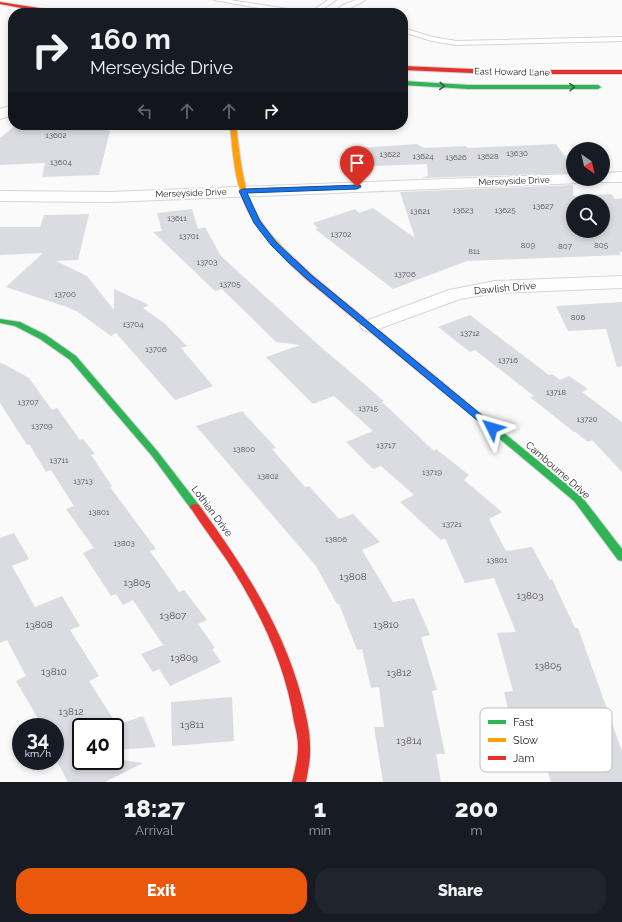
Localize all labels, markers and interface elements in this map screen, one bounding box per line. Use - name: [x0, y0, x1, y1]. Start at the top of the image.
- text: 160 m: [90, 23, 171, 56]
- icon: right: [24, 24, 76, 76]
- text: Merseyside Drive: [90, 57, 233, 78]
- street label: East Howard Lane: [474, 66, 551, 78]
- one-way arrow: [439, 81, 445, 90]
- one-way arrow: [569, 83, 575, 92]
- icon: left: [134, 100, 156, 122]
- icon: ahead: [176, 100, 198, 122]
- icon: ahead: [218, 100, 240, 122]
- icon: right: [260, 100, 282, 122]
- house number: 13602: [45, 130, 67, 140]
- north arrow: [566, 142, 610, 186]
- map controls: [566, 142, 610, 238]
- pin: [340, 146, 374, 187]
- house number: 13630: [506, 148, 528, 158]
- house number: 13622: [380, 149, 400, 159]
- house number: 13624: [412, 151, 434, 161]
- house number: 13628: [477, 151, 499, 161]
- icon: arrive: [346, 152, 368, 174]
- house number: 13626: [445, 152, 467, 162]
- house number: 13604: [50, 157, 73, 167]
- street label: Merseyside Drive: [478, 175, 551, 187]
- street label: Merseyside Drive: [155, 187, 228, 199]
- button: search: [566, 194, 610, 238]
- house number: 13627: [533, 201, 554, 211]
- house number: 13623: [453, 205, 473, 215]
- house number: 13625: [494, 205, 516, 215]
- house number: 13621: [410, 206, 431, 216]
- house number: 13611: [167, 213, 187, 223]
- house number: 13702: [331, 229, 351, 239]
- house number: 13701: [179, 231, 200, 241]
- house number: 809: [521, 240, 535, 250]
- house number: 805: [594, 240, 609, 250]
- house number: 807: [558, 241, 573, 251]
- house number: 811: [468, 246, 480, 256]
- house number: 13703: [196, 257, 218, 267]
- house number: 13706: [394, 269, 416, 279]
- house number: 13705: [219, 279, 241, 289]
- street label: Dawlish Drive: [473, 280, 537, 296]
- house number: 13700: [54, 289, 76, 299]
- house number: 806: [571, 312, 585, 322]
- house number: 13704: [122, 319, 144, 329]
- house number: 13712: [460, 328, 480, 338]
- house number: 13706: [145, 344, 167, 354]
- house number: 13716: [498, 355, 518, 365]
- house number: 13718: [546, 387, 566, 397]
- house number: 13707: [17, 397, 39, 407]
- house number: 13715: [358, 403, 378, 413]
- position arrow: [471, 407, 513, 449]
- house number: 13720: [577, 414, 598, 424]
- house number: 13709: [31, 421, 53, 431]
- street label: Cambourne Drive: [524, 439, 592, 501]
- house number: 13717: [376, 440, 397, 450]
- house number: 13800: [233, 444, 255, 454]
- house number: 13711: [50, 455, 69, 465]
- house number: 13719: [422, 467, 442, 477]
- house number: 13802: [257, 471, 279, 481]
- house number: 13713: [73, 476, 93, 486]
- street label: Lothian Drive: [189, 483, 235, 539]
- house number: 13801: [89, 507, 110, 517]
- house number: 13721: [442, 519, 462, 529]
- house number: 13806: [325, 534, 347, 544]
- house number: 13803: [113, 538, 135, 548]
- house number: 13801: [487, 555, 508, 565]
- house number: 13808: [339, 571, 367, 582]
- house number: 13805: [123, 577, 151, 588]
- house number: 13803: [516, 590, 544, 601]
- house number: 13807: [160, 610, 187, 621]
- house number: 13808: [25, 619, 53, 630]
- house number: 13810: [373, 619, 399, 630]
- house number: 13809: [170, 652, 198, 663]
- house number: 13805: [534, 660, 562, 671]
- house number: 13810: [41, 666, 67, 677]
- house number: 13812: [386, 667, 412, 678]
- house number: 13812: [58, 706, 84, 717]
- legend: [480, 708, 612, 772]
- text: Fast: [513, 716, 534, 729]
- speed limit sign: 40: [72, 718, 124, 770]
- house number: 13811: [180, 719, 205, 730]
- text: 34: [27, 727, 49, 751]
- text: Slow: [513, 734, 538, 747]
- house number: 13814: [396, 735, 422, 746]
- text: km/h: [25, 748, 51, 759]
- text: Jam: [513, 752, 534, 765]
- text: 18:27: [124, 794, 185, 823]
- text: 1: [314, 794, 326, 823]
- text: 200: [455, 794, 498, 823]
- text: Arrival: [135, 823, 173, 838]
- text: min: [309, 823, 331, 838]
- text: m: [471, 823, 483, 838]
- button: Exit: [16, 868, 307, 914]
- button: Share: [315, 868, 606, 914]

